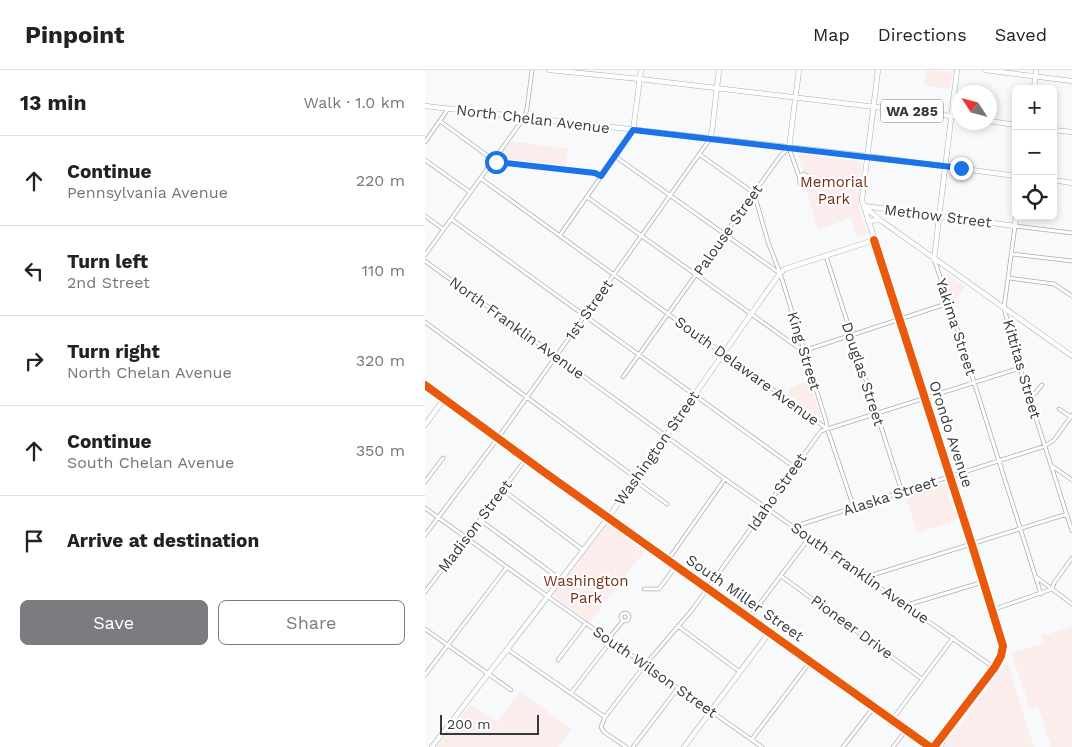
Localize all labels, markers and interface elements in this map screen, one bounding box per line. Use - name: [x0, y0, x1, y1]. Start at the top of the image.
- text: Pinpoint: [25, 21, 125, 49]
- text: Map: [813, 24, 850, 45]
- text: Directions: [878, 24, 967, 45]
- text: Saved: [995, 24, 1047, 45]
- north arrow: [952, 85, 997, 130]
- map controls: [1012, 85, 1057, 220]
- button: +: [1012, 85, 1057, 130]
- text: 13 min: [20, 90, 86, 115]
- text: Walk · 1.0 km: [304, 93, 405, 112]
- road number: WA 285: [881, 99, 943, 122]
- street label: North Chelan Avenue: [455, 101, 611, 137]
- button: −: [1012, 130, 1057, 175]
- route start: [485, 151, 508, 174]
- route end: [950, 157, 973, 180]
- text: Continue: [67, 160, 151, 183]
- icon: ahead: [20, 167, 48, 195]
- text: 220 m: [356, 171, 405, 190]
- park label: Memorial Park: [800, 173, 868, 208]
- button: locate: [1012, 175, 1057, 220]
- street label: Palouse Street: [690, 180, 767, 279]
- text: Pennsylvania Avenue: [67, 183, 228, 202]
- street label: Methow Street: [883, 200, 993, 232]
- text: Turn left: [67, 250, 148, 273]
- icon: left: [20, 257, 48, 285]
- text: 110 m: [362, 261, 405, 280]
- text: 2nd Street: [67, 273, 150, 292]
- street label: North Franklin Avenue: [446, 273, 588, 383]
- street label: 1st Street: [561, 275, 617, 344]
- street label: Yakima Street: [932, 276, 980, 378]
- street label: King Street: [783, 309, 825, 393]
- street label: South Delaware Avenue: [671, 313, 823, 429]
- street label: Kittitas Street: [999, 317, 1045, 421]
- street label: Douglas Street: [838, 320, 889, 429]
- text: Turn right: [67, 340, 160, 363]
- icon: right: [20, 347, 48, 375]
- text: 320 m: [356, 351, 405, 370]
- text: North Chelan Avenue: [67, 363, 232, 382]
- street label: Orondo Avenue: [925, 378, 977, 490]
- street label: Washington Street: [611, 387, 704, 509]
- text: Continue: [67, 430, 151, 453]
- icon: ahead: [20, 437, 48, 465]
- text: 350 m: [356, 441, 405, 460]
- street label: Idaho Street: [744, 449, 811, 534]
- text: South Chelan Avenue: [67, 453, 234, 472]
- street label: Alaska Street: [841, 472, 940, 520]
- street label: Madison Street: [434, 476, 516, 576]
- street label: South Franklin Avenue: [787, 518, 933, 628]
- icon: arrive: [20, 527, 48, 555]
- text: Arrive at destination: [67, 529, 259, 552]
- street label: South Miller Street: [683, 551, 808, 646]
- park label: Washington Park: [543, 572, 629, 607]
- street label: Pioneer Drive: [807, 591, 897, 663]
- button: Save: [20, 600, 208, 645]
- button: Share: [218, 600, 405, 645]
- street label: South Wilson Street: [589, 622, 721, 722]
- scale bar: [440, 712, 539, 735]
- text: 200 m: [447, 716, 491, 732]

